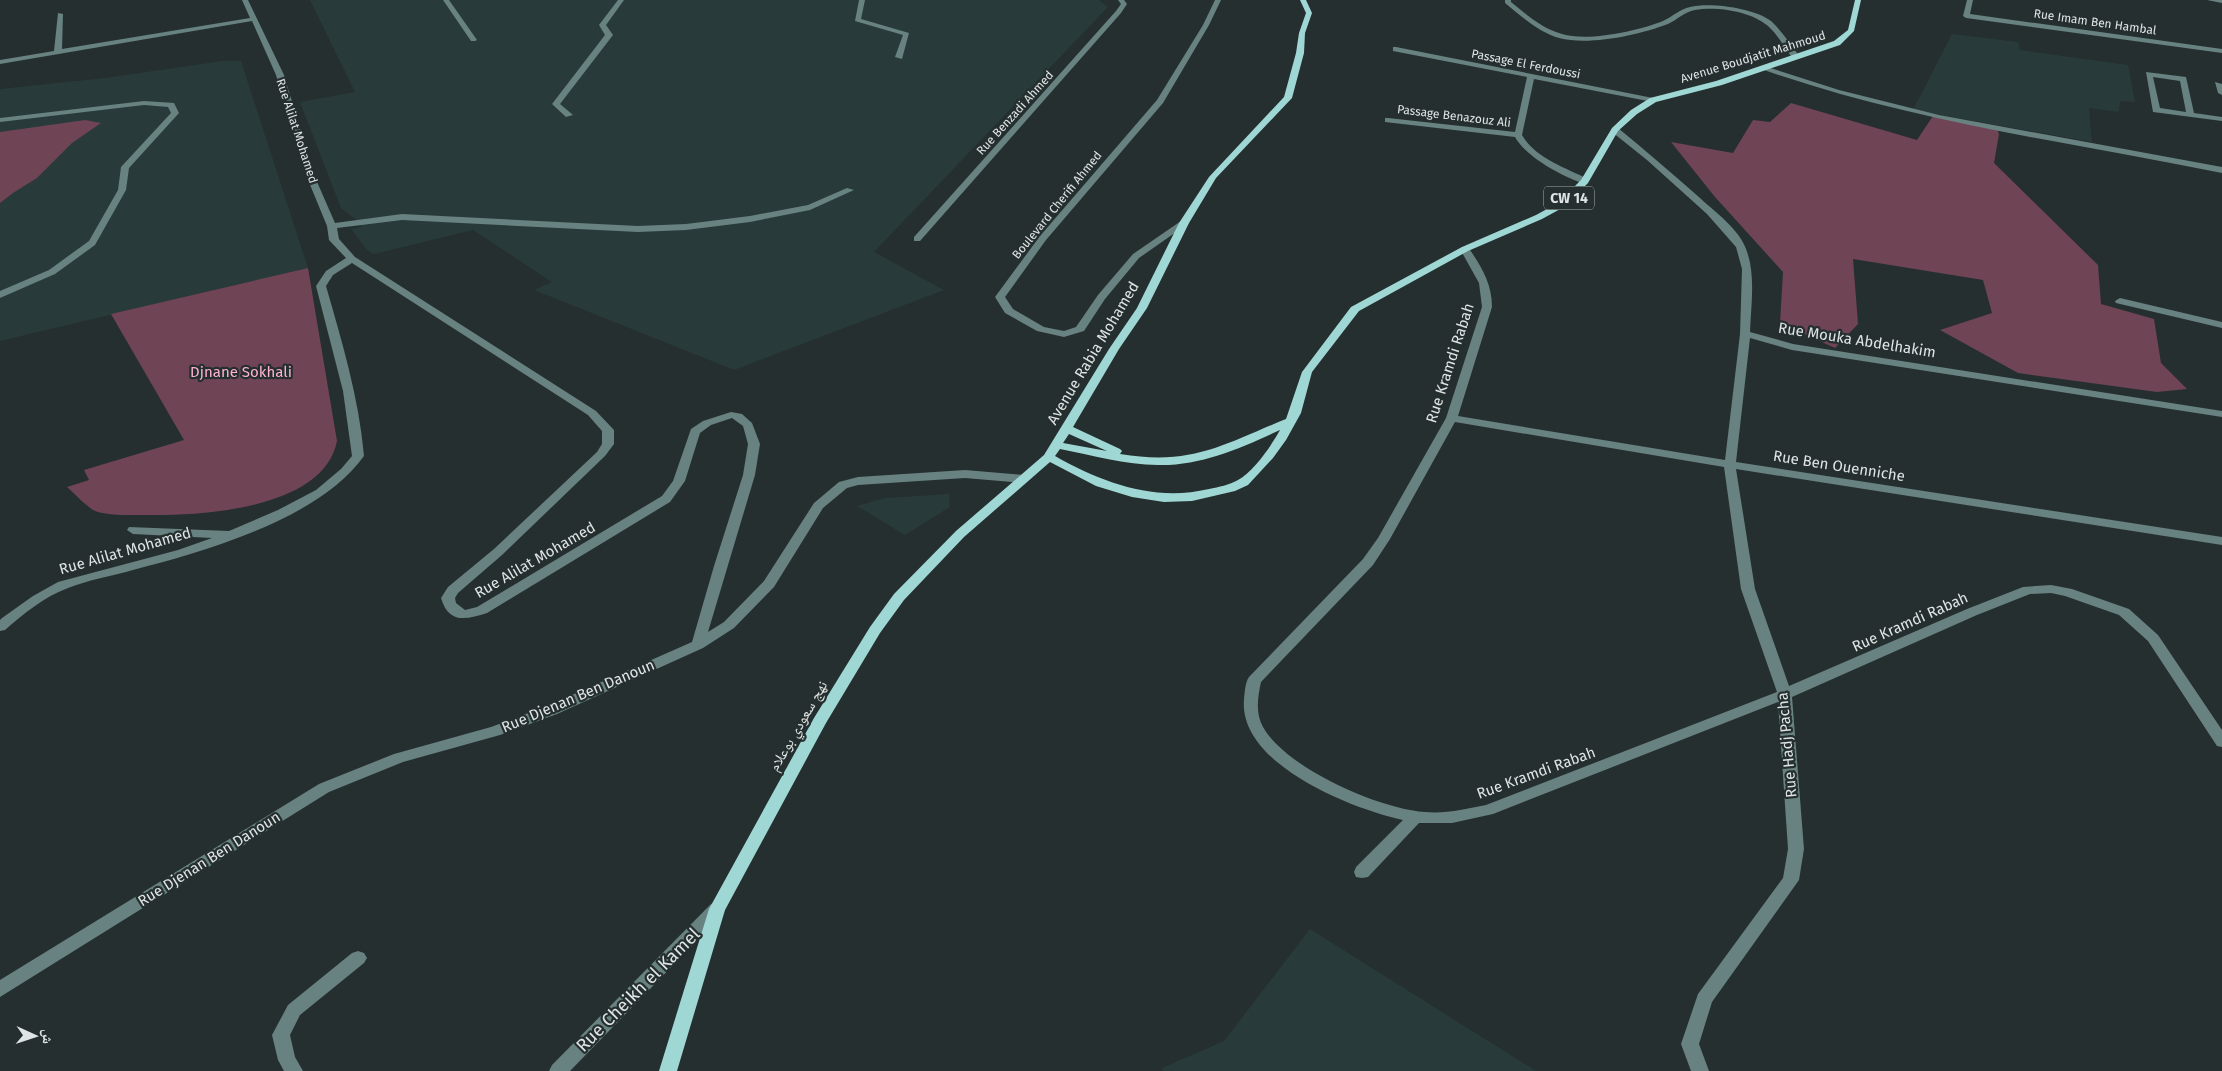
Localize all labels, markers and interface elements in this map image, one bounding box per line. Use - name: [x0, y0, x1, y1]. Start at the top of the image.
- street label: Rue Imam Ben Hambal: [2033, 6, 2158, 38]
- street label: Avenue Boudjatit Mahmoud: [1679, 28, 1827, 86]
- street label: Passage El Ferdoussi: [1470, 47, 1582, 81]
- street label: Rue Benzadi Ahmed: [974, 68, 1056, 158]
- street label: Rue Alilat Mohamed: [273, 77, 321, 185]
- street label: Passage Benazouz Ali: [1396, 102, 1512, 130]
- street label: Boulevard Cherifi Ahmed: [1009, 148, 1105, 262]
- road number: CW 14: [1544, 187, 1594, 210]
- street label: Avenue Rabia Mohamed: [1043, 278, 1143, 428]
- street label: Rue Kramdi Rabah: [1422, 301, 1478, 425]
- street label: Rue Mouka Abdelhakim: [1777, 319, 1937, 361]
- park label: Djnane Sokhali: [190, 363, 292, 381]
- street label: Rue Ben Ouenniche: [1772, 447, 1906, 485]
- street label: Rue Alilat Mohamed: [471, 518, 599, 602]
- street label: Rue Alilat Mohamed: [57, 524, 193, 578]
- street label: Rue Kramdi Rabah: [1849, 588, 1971, 656]
- street label: Rue Djenan Ben Danoun: [499, 656, 657, 736]
- street label: نهج سعودي بوعلام: [765, 678, 834, 776]
- street label: Rue Hadj Pacha: [1773, 692, 1801, 798]
- street label: Rue Kramdi Rabah: [1474, 743, 1598, 803]
- street label: Rue Djenan Ben Danoun: [134, 808, 284, 910]
- street label: Rue Cheikh el Kamel: [571, 923, 705, 1057]
- north arrow: [10, 1011, 60, 1061]
- text: ش: [39, 1029, 56, 1045]

